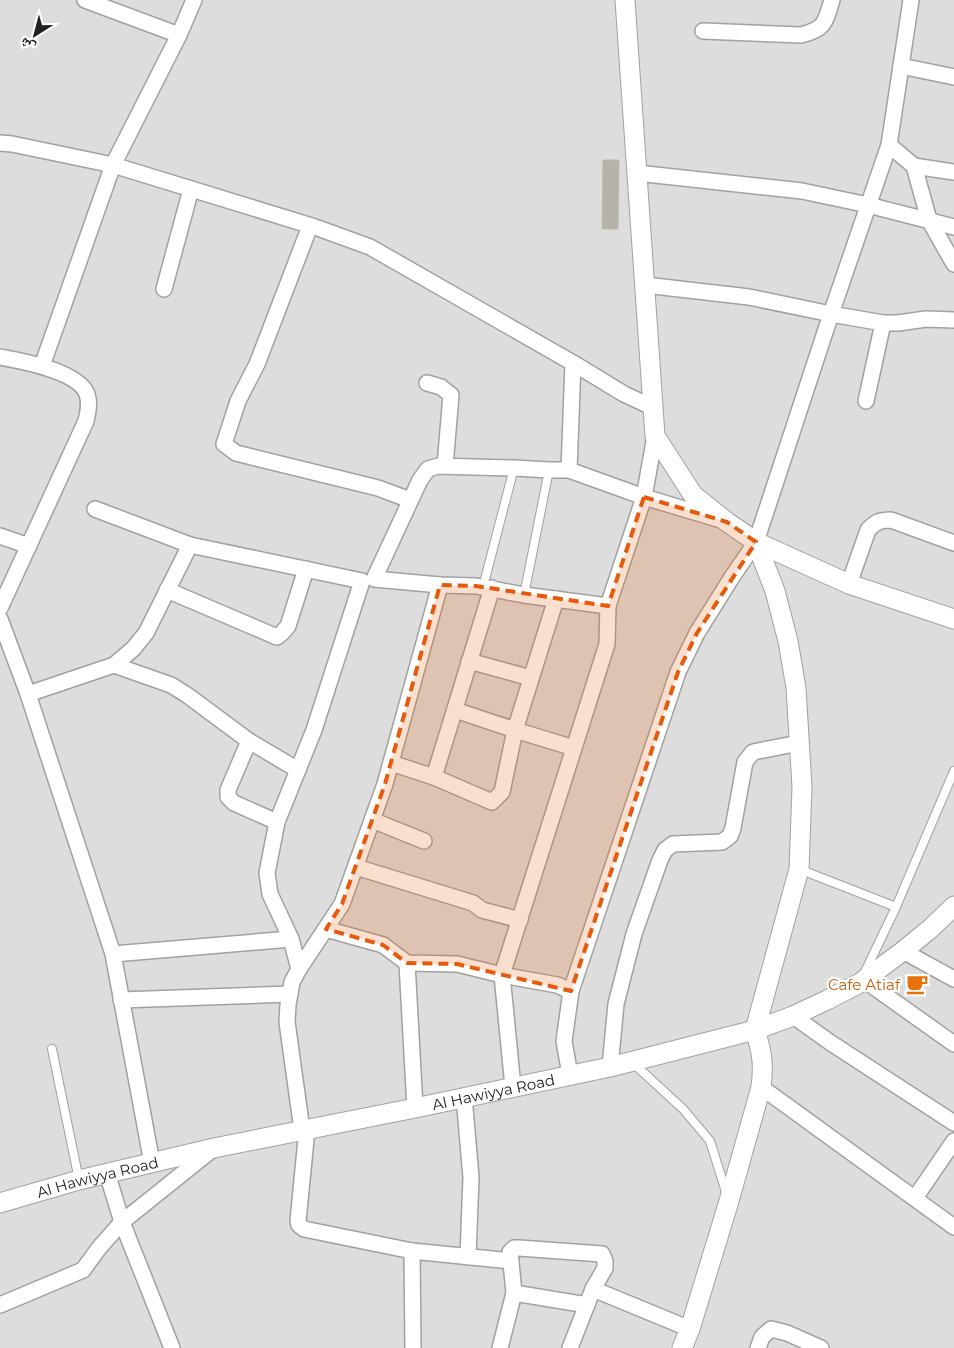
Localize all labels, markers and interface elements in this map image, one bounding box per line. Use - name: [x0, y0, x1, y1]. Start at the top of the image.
- north arrow: [10, 10, 60, 60]
- text: ش: [16, 34, 39, 57]
- cafe icon: Cafe Atiaf: [904, 971, 930, 997]
- place label: Cafe Atiaf: [828, 975, 901, 994]
- street label: Al Hawiyya Road: [430, 1069, 556, 1114]
- street label: Al Hawiyya Road: [34, 1152, 160, 1201]

